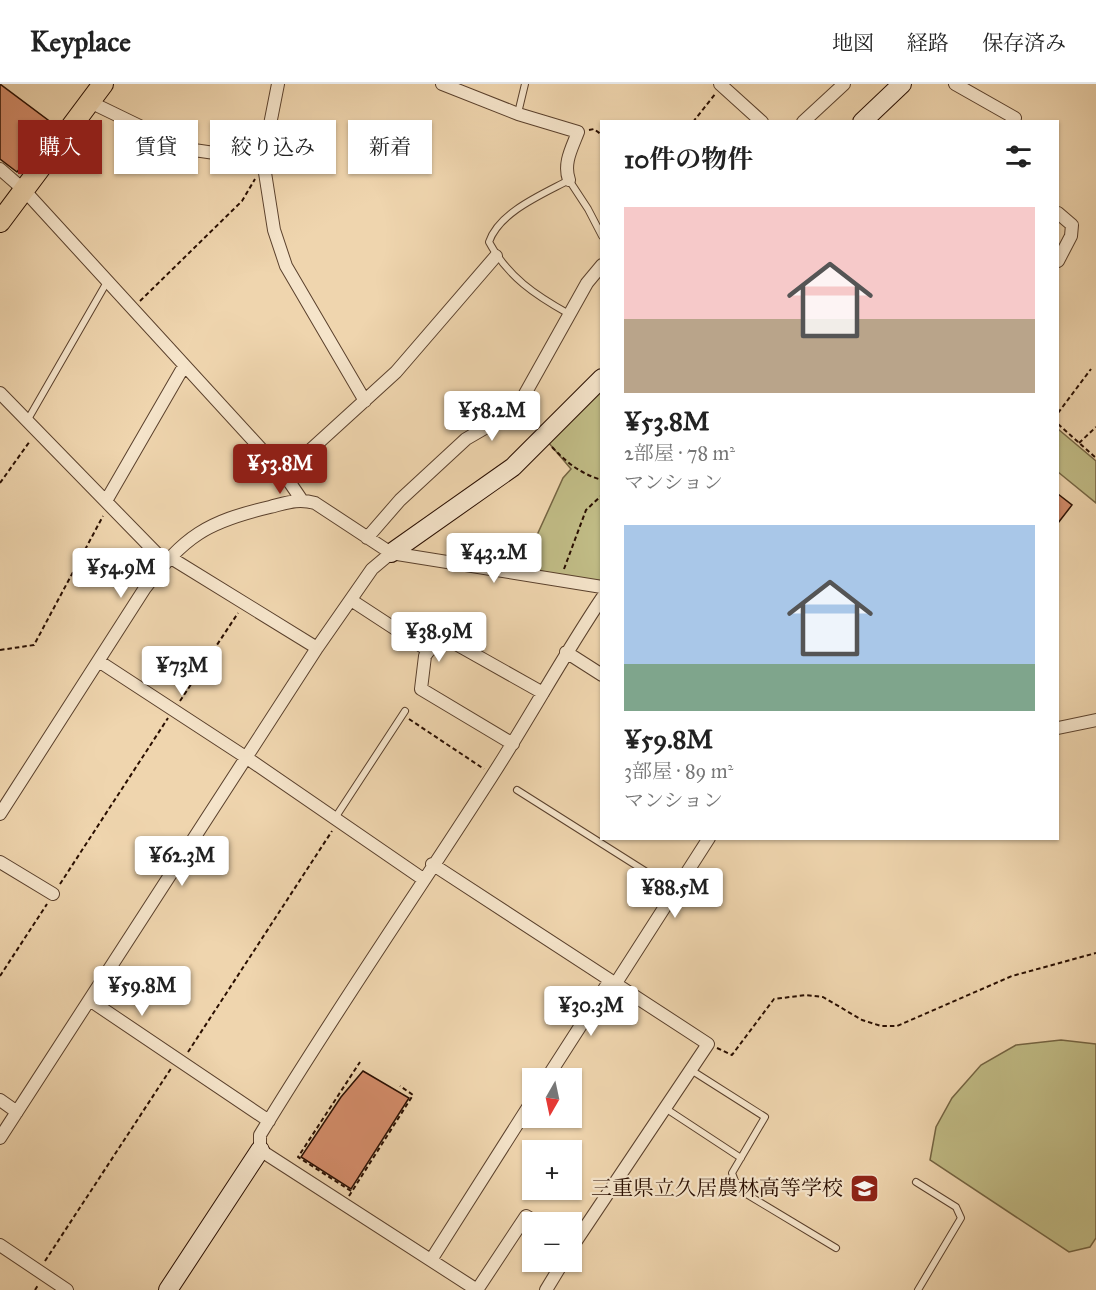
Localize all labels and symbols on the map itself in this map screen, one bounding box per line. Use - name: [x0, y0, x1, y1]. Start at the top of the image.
- pin: ¥58.2M: [443, 391, 541, 442]
- pin: ¥53.8M: [231, 444, 329, 495]
- pin: ¥43.2M: [445, 533, 543, 584]
- pin: ¥54.9M: [72, 548, 170, 599]
- pin: ¥38.9M: [390, 612, 488, 663]
- pin: ¥73M: [146, 646, 218, 697]
- pin: ¥62.3M: [133, 836, 231, 887]
- pin: ¥88.5M: [626, 868, 724, 919]
- pin: ¥59.8M: [93, 966, 191, 1017]
- pin: ¥30.3M: [542, 986, 640, 1037]
- north arrow: [522, 1068, 582, 1128]
- school or university icon: 三重県立久居農林高等学校: [848, 1172, 880, 1204]
- place label: 三重県立久居農林高等学校: [591, 1175, 843, 1201]

